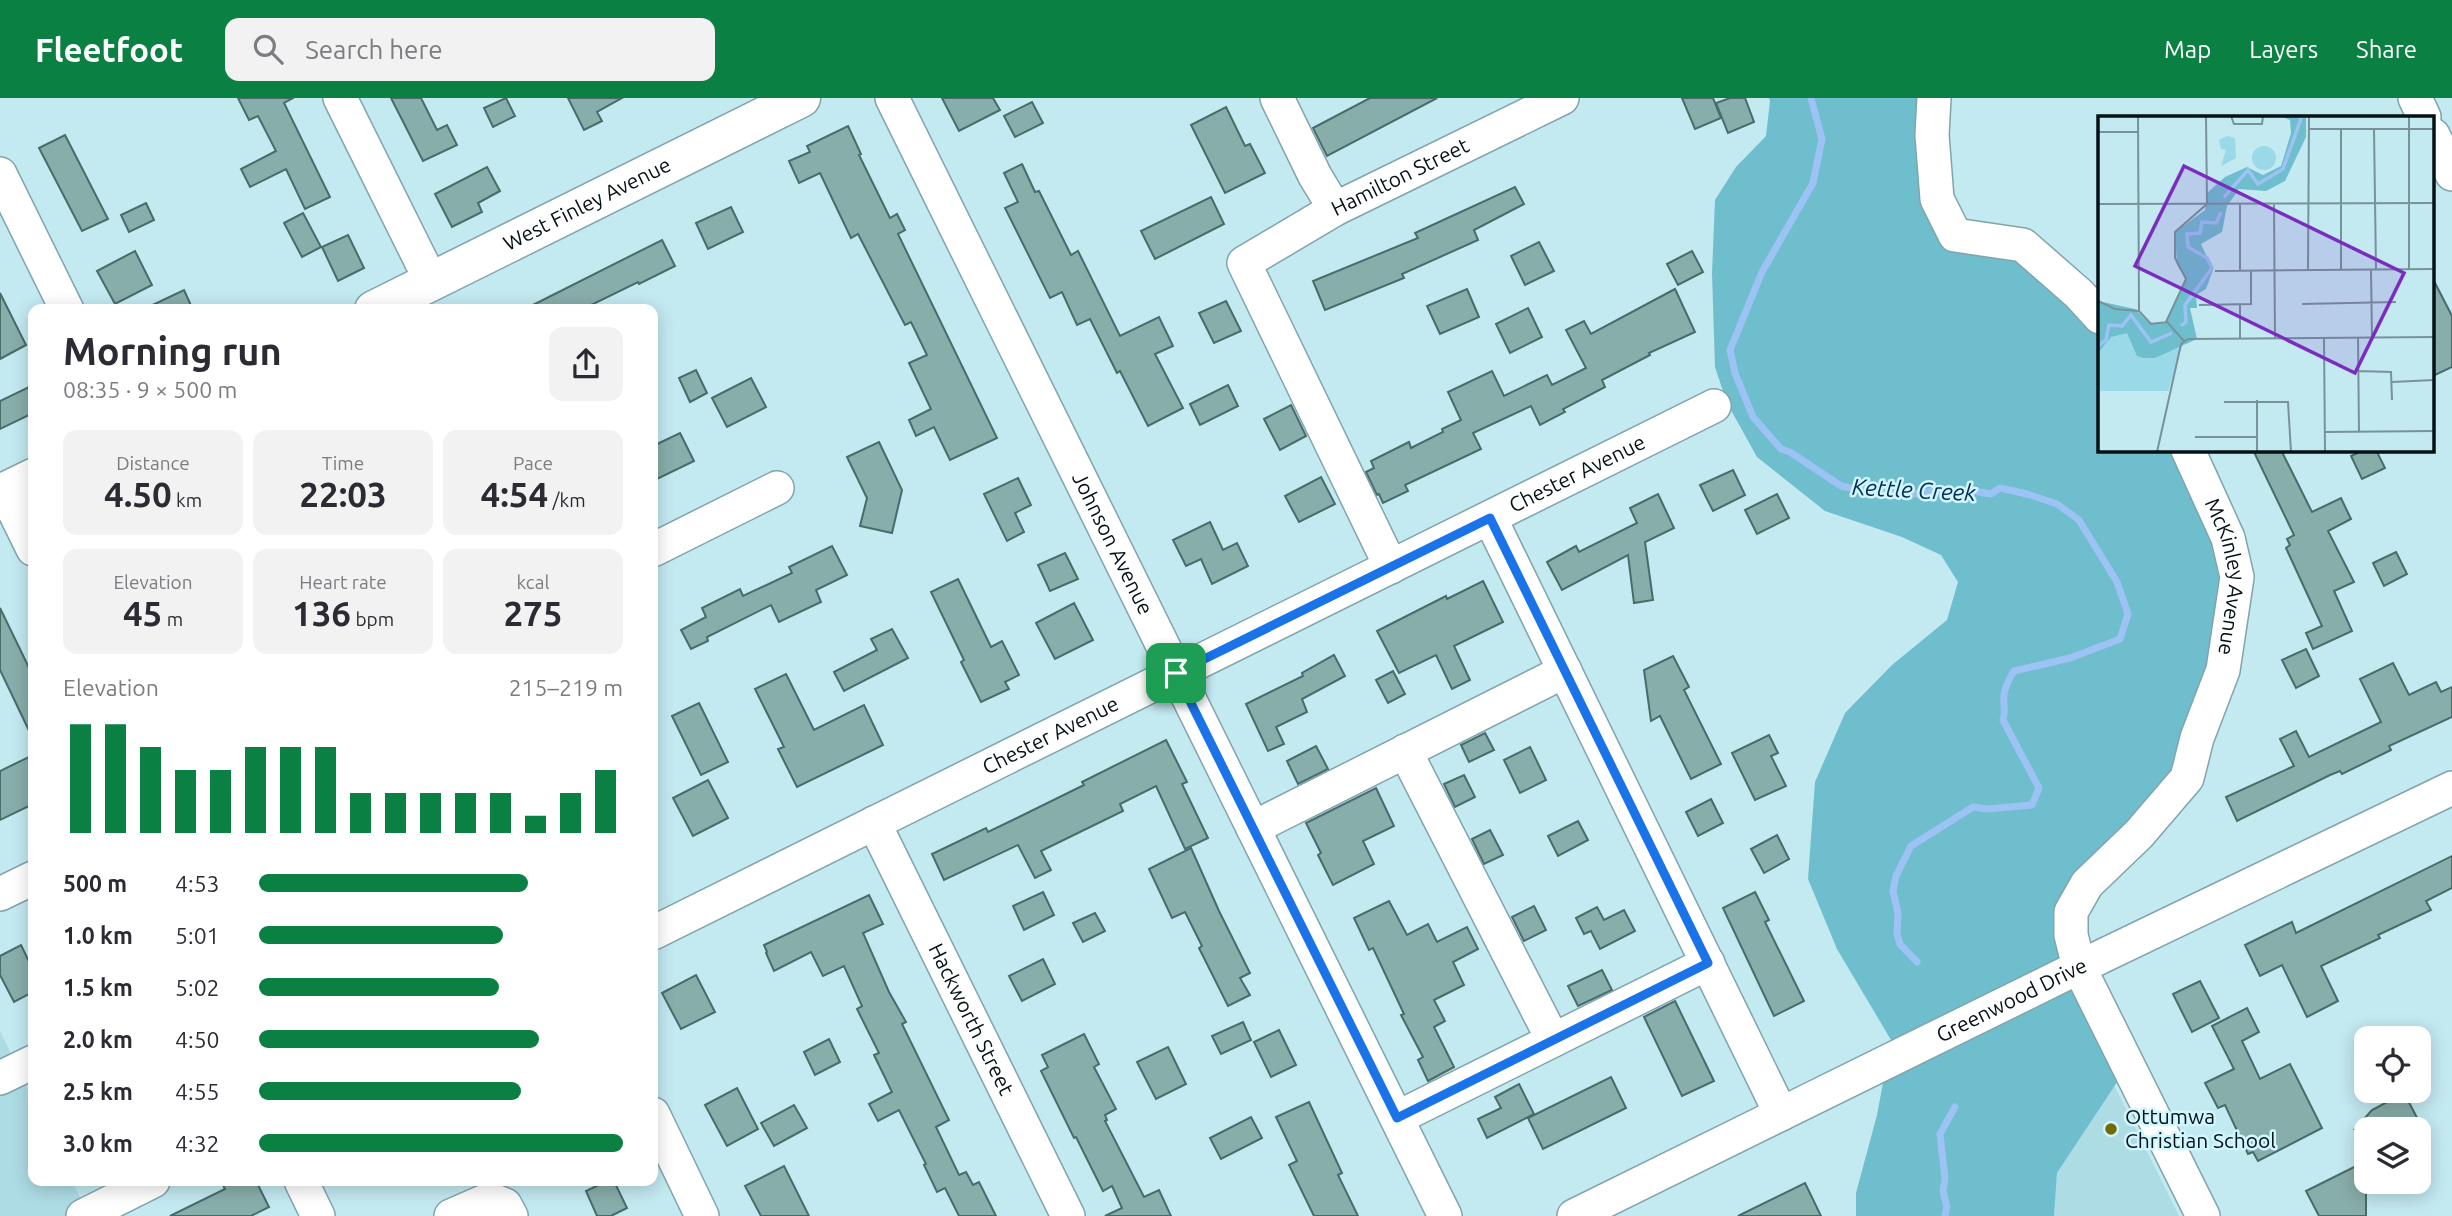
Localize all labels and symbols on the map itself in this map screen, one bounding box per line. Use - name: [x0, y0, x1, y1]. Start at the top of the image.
- inset map: [2098, 116, 2434, 452]
- street label: Hamilton Street: [1327, 132, 1472, 220]
- street label: West Finley Avenue: [499, 152, 674, 255]
- street label: Chester Avenue: [1505, 429, 1649, 517]
- street label: Johnson Avenue: [1068, 468, 1159, 618]
- water label: Kettle Creek: [1851, 474, 1977, 505]
- street label: McKinley Avenue: [2200, 494, 2250, 657]
- pin: [1146, 643, 1206, 703]
- street label: Chester Avenue: [978, 691, 1122, 778]
- street label: Hackworth Street: [924, 939, 1019, 1099]
- street label: Greenwood Drive: [1932, 952, 2090, 1047]
- place label: Ottumwa Christian School: [2125, 1104, 2276, 1152]
- marker: Ottumwa Christian School: [2103, 1121, 2119, 1137]

